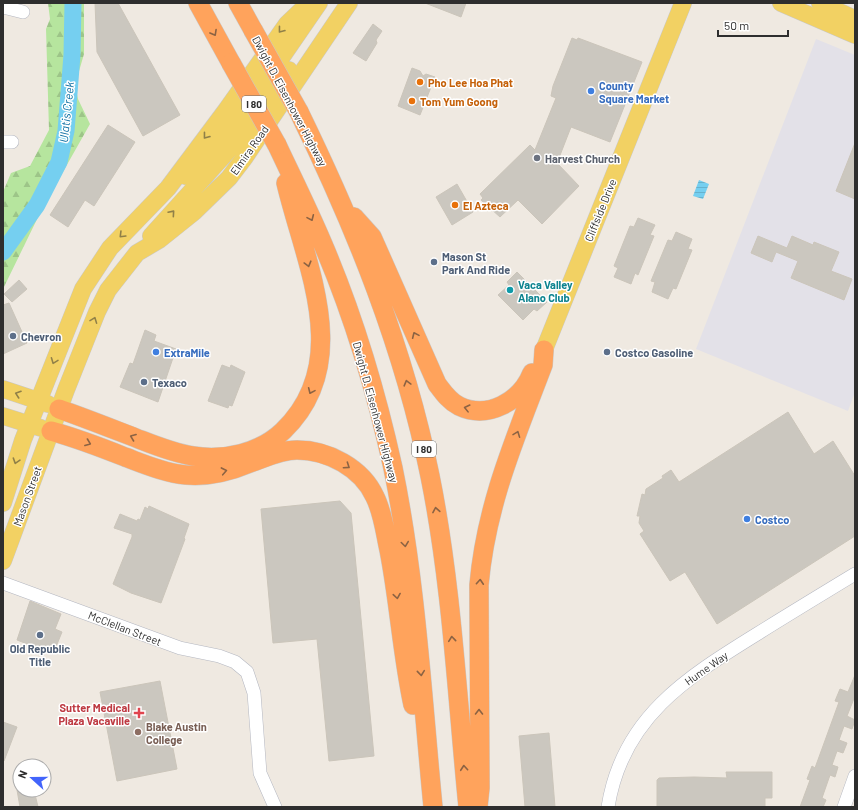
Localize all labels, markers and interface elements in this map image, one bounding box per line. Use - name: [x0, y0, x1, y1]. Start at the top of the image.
- scale bar: [718, 12, 788, 38]
- text: 50 m: [724, 18, 749, 32]
- one-way arrow: [279, 26, 286, 33]
- one-way arrow: [210, 29, 217, 36]
- street label: Dwight D. Eisenhower Highway: [250, 34, 330, 168]
- place label: Pho Lee Hoa Phat: [428, 76, 513, 89]
- marker: Pho Lee Hoa Phat: [415, 77, 425, 87]
- place label: County Square Market: [599, 79, 669, 105]
- water label: Ulatis Creek: [56, 81, 76, 143]
- marker: County Square Market: [586, 86, 596, 96]
- place label: Tom Yum Goong: [420, 95, 498, 108]
- road number: I 80: [242, 96, 266, 112]
- marker: Tom Yum Goong: [407, 96, 417, 106]
- street label: Elmira Road: [227, 123, 271, 177]
- one-way arrow: [204, 132, 211, 139]
- place label: Harvest Church: [545, 152, 620, 165]
- marker: Harvest Church: [532, 153, 542, 163]
- street label: Cliffside Drive: [582, 177, 618, 243]
- place label: El Azteca: [463, 199, 509, 212]
- marker: El Azteca: [450, 200, 460, 210]
- one-way arrow: [167, 210, 174, 218]
- one-way arrow: [306, 214, 314, 222]
- one-way arrow: [119, 230, 127, 238]
- place label: Mason St Park And Ride: [442, 250, 510, 276]
- marker: Mason St Park And Ride: [429, 257, 439, 267]
- one-way arrow: [303, 260, 312, 267]
- place label: Vaca Valley Alano Club: [518, 278, 573, 304]
- marker: Vaca Valley Alano Club: [505, 285, 515, 295]
- one-way arrow: [89, 317, 97, 324]
- place label: Chevron: [21, 330, 61, 343]
- marker: Chevron: [8, 331, 18, 341]
- one-way arrow: [412, 332, 420, 340]
- street label: Dwight D. Eisenhower Highway: [351, 340, 401, 484]
- place label: ExtraMile: [164, 346, 210, 359]
- place label: Costco Gasoline: [615, 346, 693, 359]
- marker: ExtraMile: [151, 347, 161, 357]
- marker: Costco Gasoline: [602, 347, 612, 357]
- one-way arrow: [51, 357, 59, 364]
- place label: Texaco: [152, 376, 187, 389]
- marker: Texaco: [139, 377, 149, 387]
- one-way arrow: [403, 380, 412, 387]
- one-way arrow: [308, 387, 316, 394]
- one-way arrow: [15, 390, 22, 399]
- one-way arrow: [464, 404, 471, 413]
- one-way arrow: [512, 431, 520, 438]
- one-way arrow: [129, 433, 136, 441]
- one-way arrow: [85, 438, 92, 446]
- road number: I 80: [412, 441, 436, 457]
- one-way arrow: [12, 457, 21, 464]
- one-way arrow: [343, 461, 350, 468]
- street label: Mason Street: [10, 464, 44, 528]
- one-way arrow: [221, 467, 227, 476]
- one-way arrow: [432, 507, 441, 513]
- place label: Costco: [755, 513, 789, 526]
- marker: Costco: [742, 514, 752, 524]
- one-way arrow: [400, 541, 409, 547]
- one-way arrow: [475, 579, 484, 585]
- one-way arrow: [392, 593, 401, 599]
- street label: McClellan Street: [86, 608, 164, 648]
- marker: Old Republic Title: [35, 630, 45, 640]
- one-way arrow: [448, 636, 457, 642]
- place label: Old Republic Title: [10, 642, 70, 668]
- street label: Hume Way: [682, 648, 730, 688]
- one-way arrow: [416, 670, 425, 676]
- place label: Sutter Medical Plaza Vacaville: [58, 701, 130, 727]
- marker: Sutter Medical Plaza Vacaville: [133, 707, 145, 719]
- one-way arrow: [475, 709, 483, 715]
- place label: Blake Austin College: [146, 720, 207, 746]
- marker: Blake Austin College: [133, 727, 143, 737]
- north arrow: [12, 758, 52, 798]
- one-way arrow: [460, 765, 469, 771]
- text: N: [15, 768, 30, 780]

